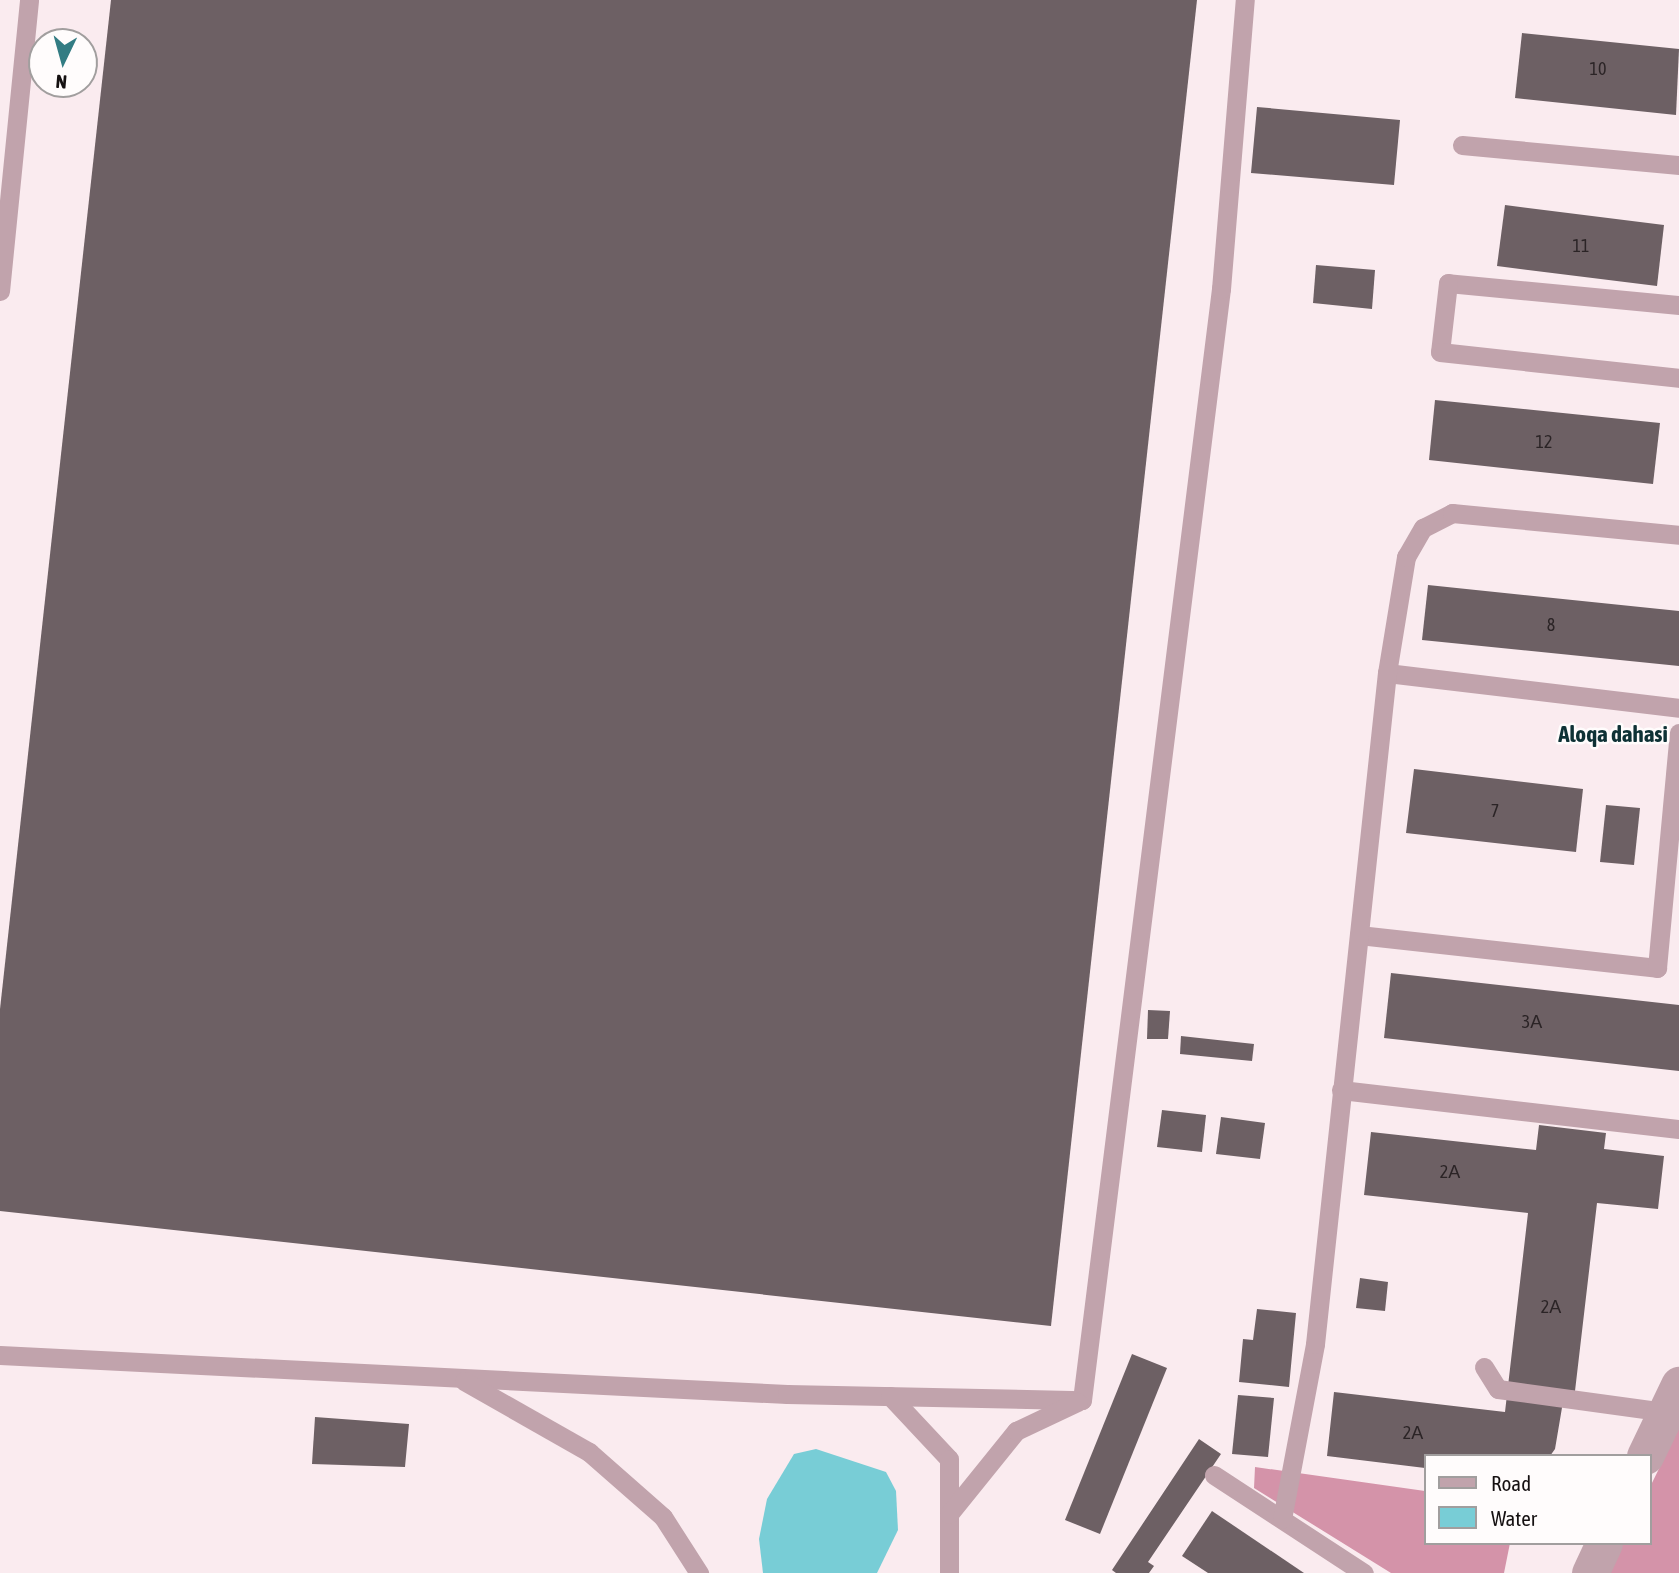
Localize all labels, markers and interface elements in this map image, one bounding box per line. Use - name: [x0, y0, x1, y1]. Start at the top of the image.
- north arrow: [28, 28, 98, 98]
- house number: 10: [1590, 58, 1606, 80]
- text: N: [55, 70, 68, 93]
- house number: 11: [1573, 235, 1589, 257]
- house number: 12: [1536, 431, 1552, 453]
- house number: 8: [1547, 614, 1555, 636]
- district label: Aloqa dahasi: [1558, 720, 1668, 748]
- house number: 7: [1491, 800, 1499, 822]
- house number: 3А: [1522, 1011, 1542, 1033]
- house number: 2А: [1440, 1161, 1460, 1183]
- house number: 2А: [1541, 1296, 1561, 1318]
- house number: 2А: [1403, 1422, 1423, 1444]
- legend: [1424, 1454, 1651, 1545]
- text: Road: [1491, 1471, 1531, 1495]
- text: Water: [1491, 1506, 1537, 1530]

